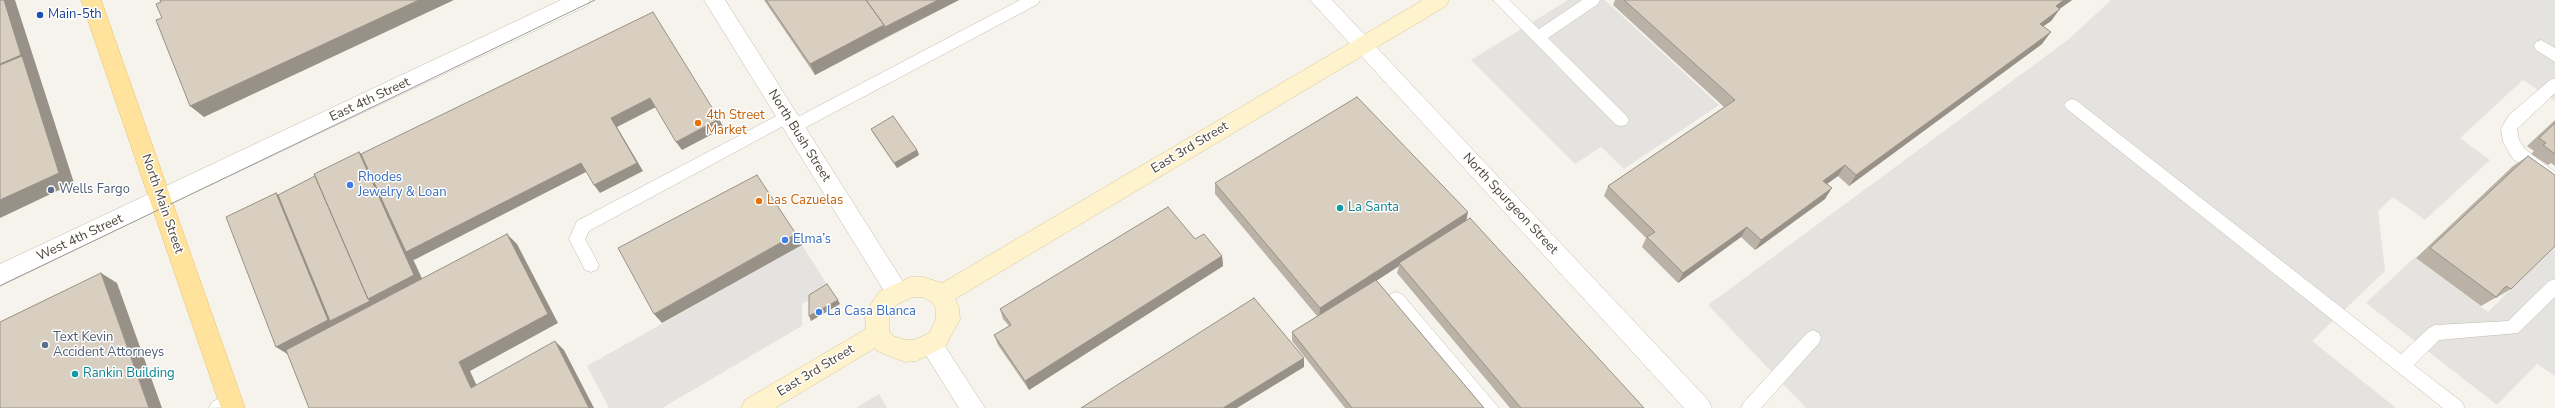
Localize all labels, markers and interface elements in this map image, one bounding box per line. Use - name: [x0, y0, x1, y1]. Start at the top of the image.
- place label: Main-5th: [48, 7, 102, 23]
- marker: Main-5th: [35, 10, 45, 20]
- street label: East 4th Street: [327, 75, 413, 125]
- street label: North Bush Street: [764, 87, 834, 185]
- place label: 4th Street Market: [706, 108, 765, 139]
- marker: 4th Street Market: [693, 118, 703, 128]
- street label: East 3rd Street: [1149, 119, 1231, 177]
- street label: North Spurgeon Street: [1459, 150, 1561, 258]
- street label: North Main Street: [138, 152, 186, 256]
- place label: Rhodes Jewelry & Loan: [358, 170, 447, 201]
- marker: Rhodes Jewelry & Loan: [345, 180, 355, 190]
- place label: Wells Fargo: [59, 182, 130, 198]
- marker: Wells Fargo: [46, 185, 56, 195]
- place label: Las Cazuelas: [767, 193, 843, 209]
- marker: Las Cazuelas: [754, 196, 764, 206]
- place label: La Santa: [1348, 200, 1399, 216]
- marker: La Santa: [1335, 203, 1345, 213]
- street label: West 4th Street: [35, 211, 125, 265]
- place label: Elma’s: [793, 232, 831, 248]
- marker: Elma’s: [780, 235, 790, 245]
- place label: La Casa Blanca: [827, 304, 916, 320]
- marker: La Casa Blanca: [814, 307, 824, 317]
- place label: Text Kevin Accident Attorneys: [53, 330, 164, 361]
- marker: Text Kevin Accident Attorneys: [40, 340, 50, 350]
- street label: East 3rd Street: [775, 342, 857, 400]
- place label: Rankin Building: [83, 366, 175, 382]
- marker: Rankin Building: [70, 369, 80, 379]

